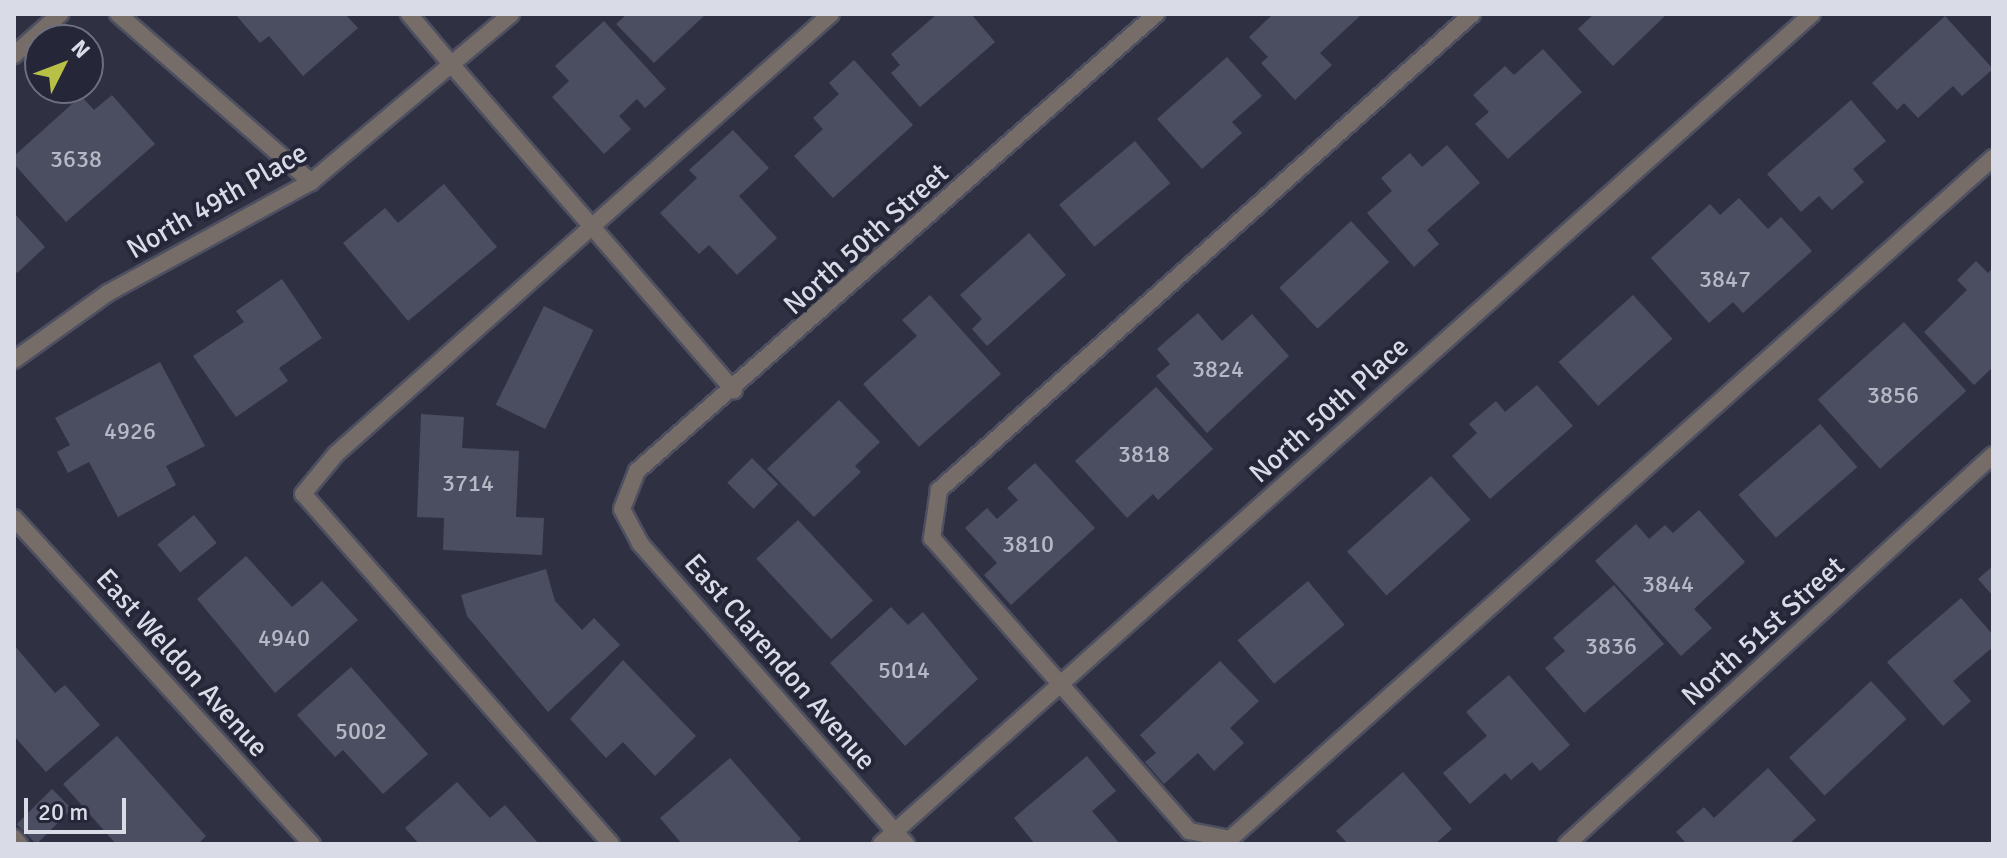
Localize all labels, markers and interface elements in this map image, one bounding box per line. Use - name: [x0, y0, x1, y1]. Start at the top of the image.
- north arrow: [24, 24, 104, 104]
- text: N: [66, 34, 96, 64]
- street label: North 49th Place: [121, 136, 313, 266]
- house number: 3638: [50, 146, 102, 174]
- street label: North 50th Street: [777, 156, 955, 322]
- house number: 3847: [1699, 266, 1751, 294]
- street label: North 50th Place: [1243, 330, 1415, 490]
- house number: 3824: [1192, 356, 1244, 384]
- house number: 3856: [1867, 382, 1919, 410]
- house number: 4926: [104, 418, 156, 446]
- house number: 3818: [1118, 441, 1170, 469]
- house number: 3714: [442, 470, 494, 498]
- house number: 3810: [1002, 531, 1054, 559]
- street label: East Clarendon Avenue: [677, 547, 883, 777]
- street label: North 51st Street: [1675, 549, 1851, 713]
- street label: East Weldon Avenue: [89, 562, 275, 764]
- house number: 3844: [1642, 571, 1694, 599]
- house number: 4940: [258, 625, 310, 653]
- house number: 3836: [1585, 633, 1637, 661]
- house number: 5014: [878, 657, 930, 685]
- house number: 5002: [335, 718, 387, 746]
- scale bar: [28, 782, 130, 832]
- text: 20 m: [38, 797, 88, 827]

